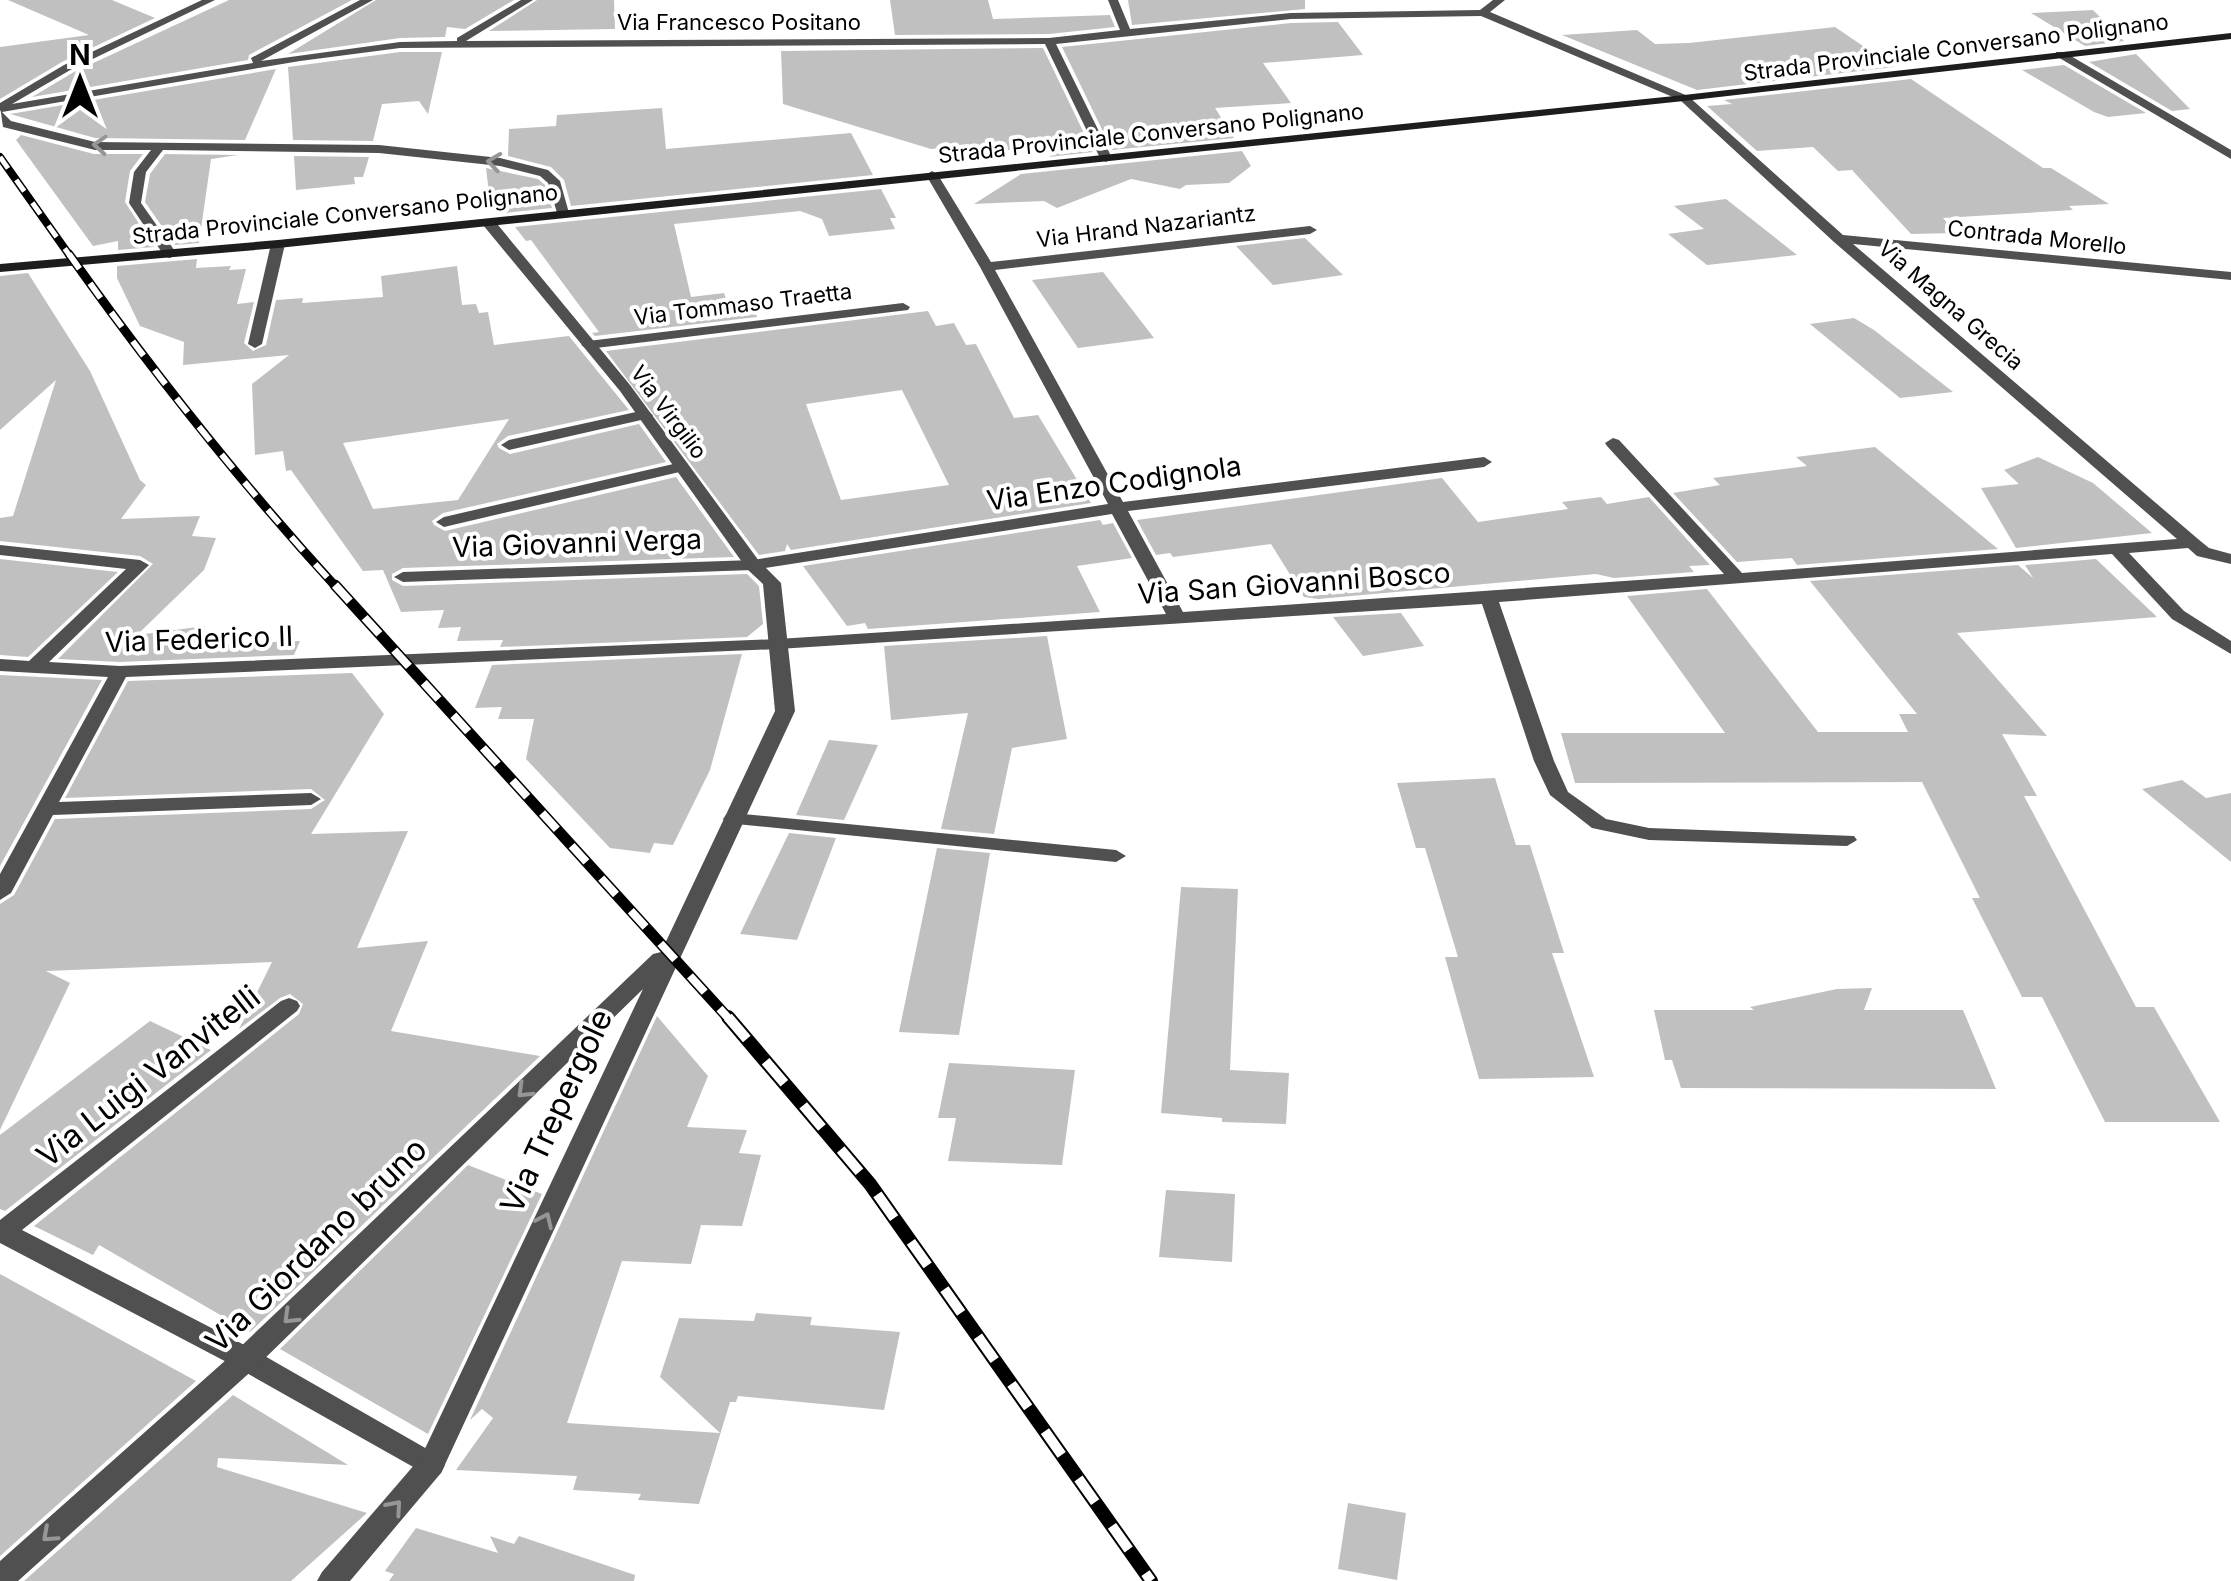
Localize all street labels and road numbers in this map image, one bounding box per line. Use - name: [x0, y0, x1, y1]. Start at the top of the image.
- street label: Strada Provinciale Conversano Polignano: [1742, 8, 2170, 86]
- street label: Via Francesco Positano: [617, 9, 861, 35]
- street label: Strada Provinciale Conversano Polignano: [937, 98, 1365, 168]
- street label: Strada Provinciale Conversano Polignano: [131, 179, 559, 249]
- street label: Via Hrand Nazariantz: [1035, 200, 1257, 252]
- street label: Contrada Morello: [1946, 215, 2128, 259]
- street label: Via Magna Grecia: [1873, 235, 2029, 375]
- street label: Via Tommaso Traetta: [633, 278, 853, 330]
- street label: Via Virgilio: [625, 360, 713, 464]
- street label: Via Enzo Codignola: [984, 448, 1244, 518]
- street label: Via Giovanni Verga: [452, 522, 702, 564]
- street label: Via San Giovanni Bosco: [1136, 555, 1452, 611]
- street label: Via Federico II: [104, 619, 294, 659]
- street label: Via Luigi Vanvitelli: [29, 977, 267, 1175]
- street label: Via Trepergole: [492, 1003, 620, 1219]
- street label: Via Giordano bruno: [197, 1129, 435, 1361]

